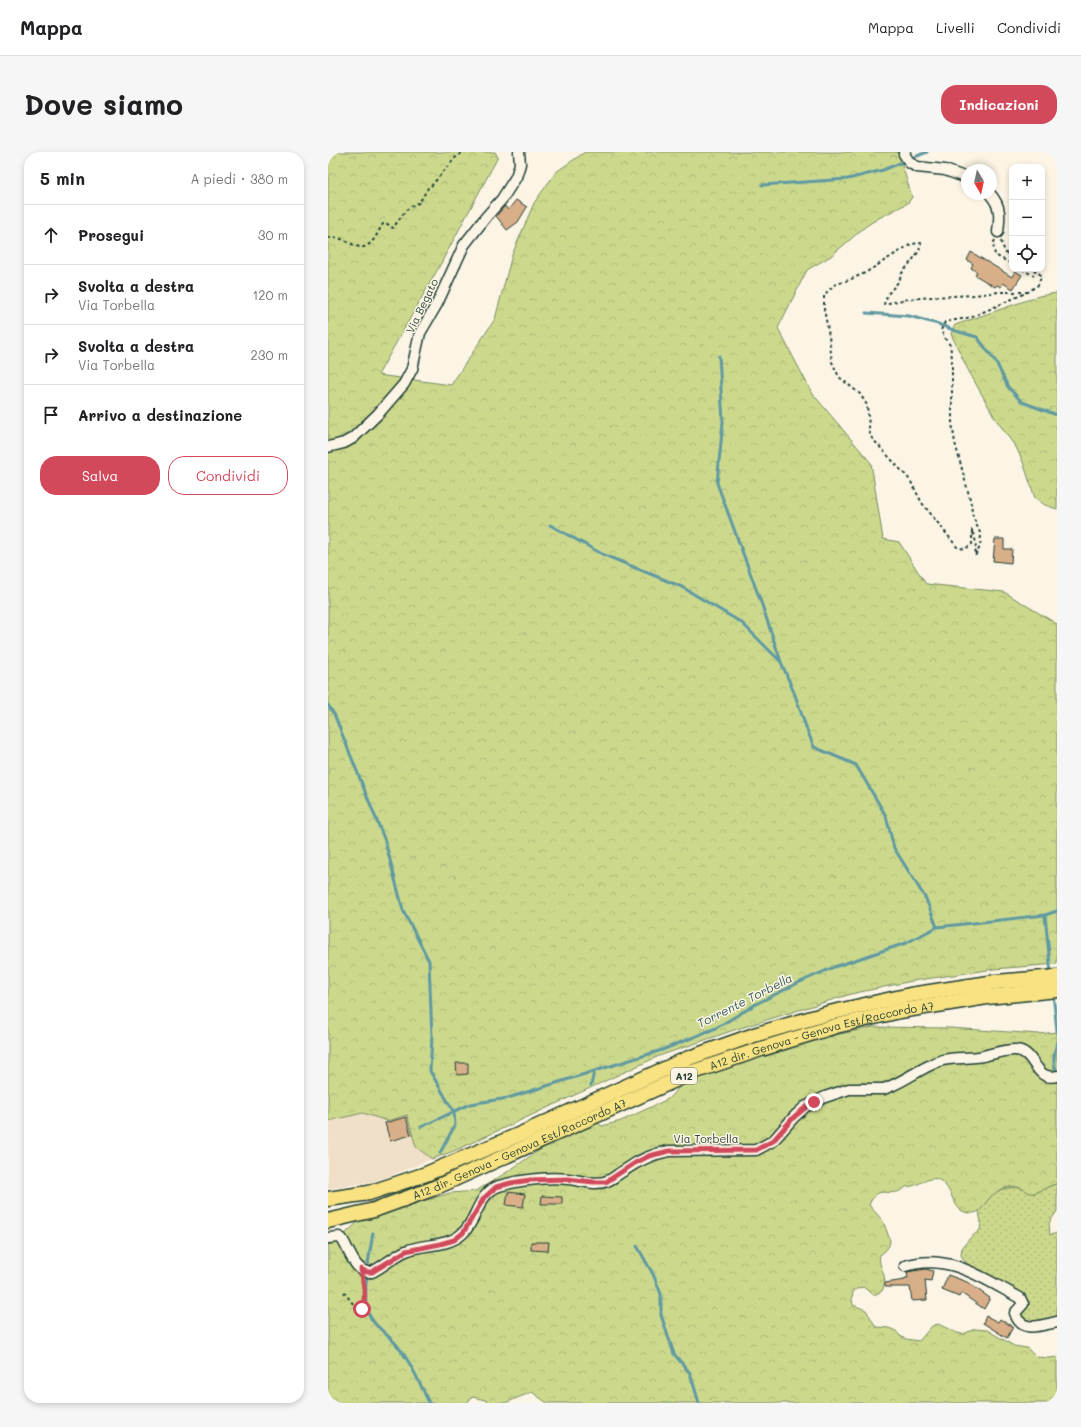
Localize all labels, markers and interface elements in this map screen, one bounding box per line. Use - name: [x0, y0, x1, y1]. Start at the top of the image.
- text: Mappa: [20, 15, 83, 40]
- text: Mappa: [868, 18, 914, 37]
- text: Livelli: [936, 18, 975, 37]
- text: Condividi: [997, 18, 1061, 37]
- button: Indicazioni: [941, 85, 1057, 124]
- text: Dove siamo: [24, 86, 183, 122]
- north arrow: [961, 164, 997, 200]
- map controls: [1009, 164, 1045, 272]
- button: +: [1009, 164, 1045, 200]
- text: 5 min: [40, 167, 85, 189]
- text: A piedi · 380 m: [191, 170, 288, 187]
- button: −: [1009, 200, 1045, 236]
- icon: ahead: [40, 224, 62, 246]
- text: Prosegui: [78, 225, 144, 245]
- text: 30 m: [258, 226, 288, 243]
- button: locate: [1009, 236, 1045, 272]
- text: Svolta a destra: [78, 276, 194, 296]
- street label: Via Begato: [402, 276, 441, 336]
- icon: right: [40, 284, 62, 306]
- text: 120 m: [252, 286, 288, 303]
- text: Via Torbella: [78, 296, 155, 313]
- text: Svolta a destra: [78, 336, 194, 356]
- icon: right: [40, 344, 62, 366]
- text: 230 m: [251, 346, 288, 363]
- text: Via Torbella: [78, 356, 155, 373]
- icon: arrive: [40, 404, 62, 426]
- text: Arrivo a destinazione: [78, 405, 242, 425]
- button: Salva: [40, 456, 160, 495]
- button: Condividi: [168, 456, 288, 495]
- water label: Torrente Torbella: [694, 969, 795, 1031]
- street label: A12 dir. Genova - Genova Est/Raccordo A7: [707, 998, 935, 1073]
- road number: A12: [671, 1068, 697, 1084]
- route end: [805, 1093, 823, 1111]
- street label: A12 dir. Genova - Genova Est/Raccordo A7: [410, 1095, 629, 1203]
- street label: Via Torbella: [673, 1131, 739, 1146]
- route start: [353, 1300, 371, 1318]

